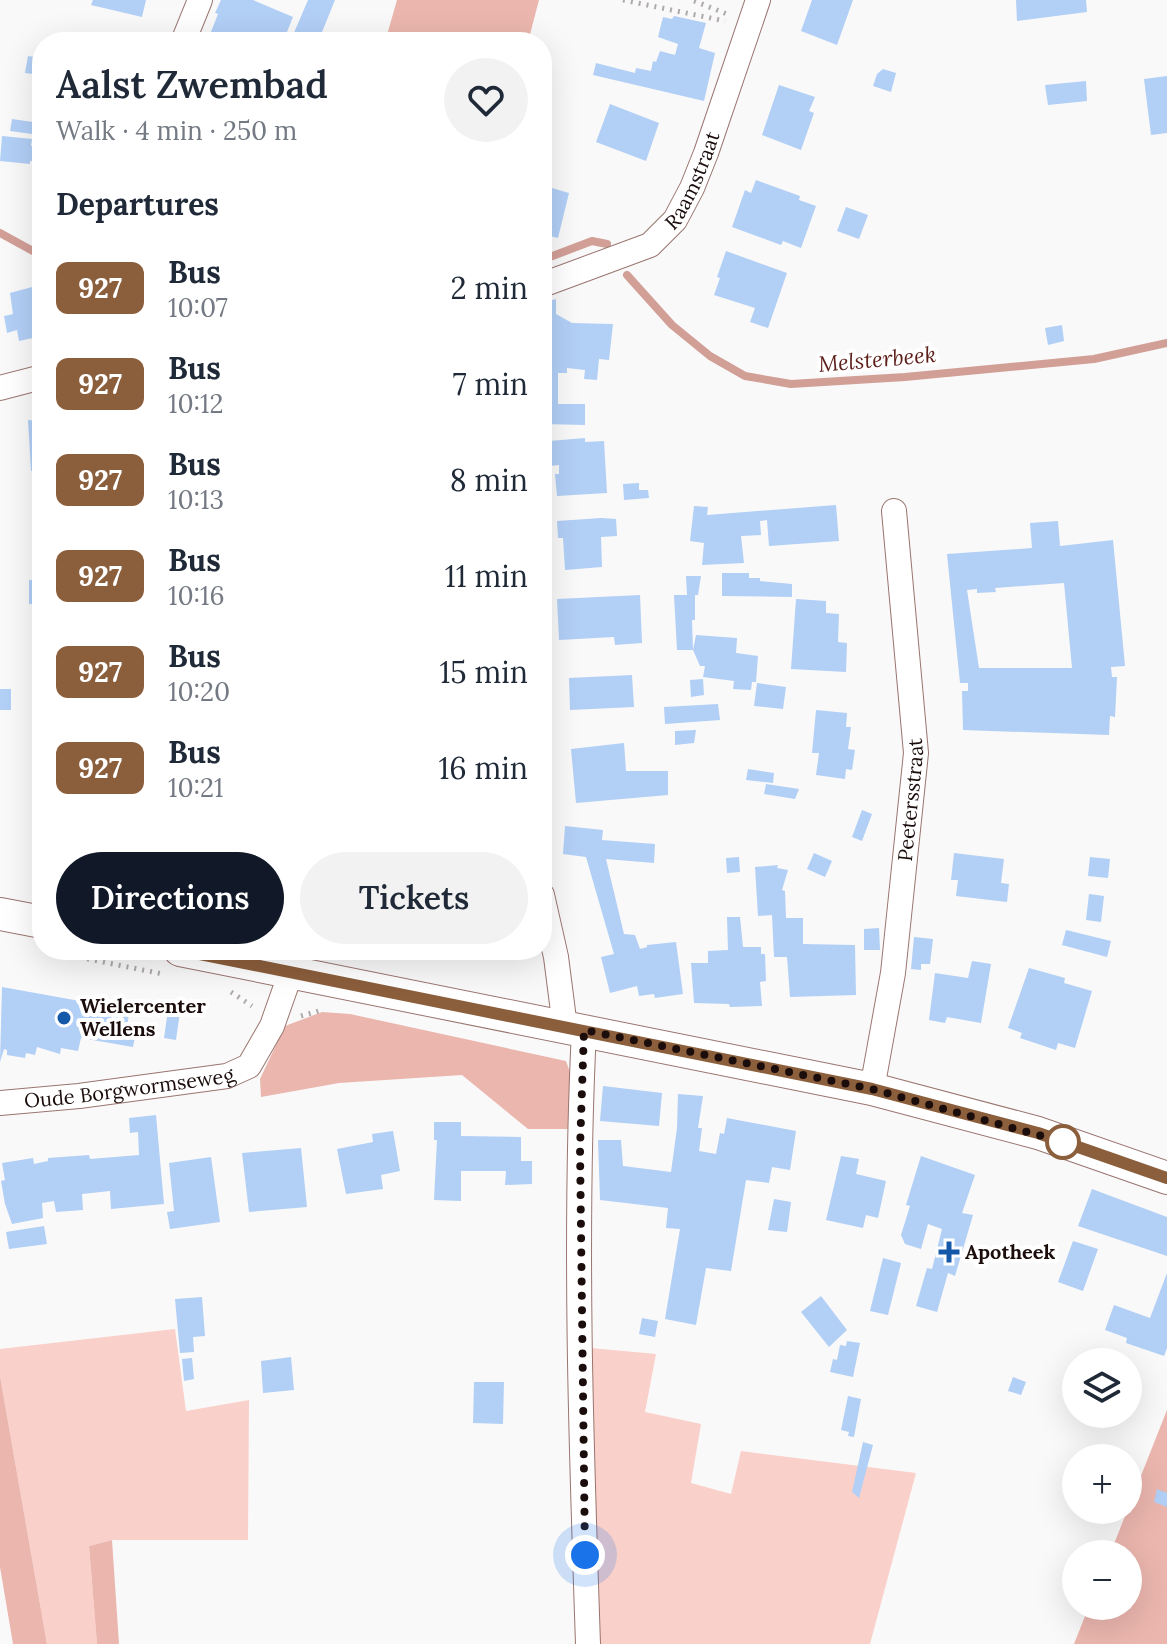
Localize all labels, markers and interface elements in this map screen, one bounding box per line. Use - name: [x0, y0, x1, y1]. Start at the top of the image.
- button: heart: [444, 58, 528, 142]
- text: Aalst Zwembad: [56, 60, 328, 108]
- text: Walk · 4 min · 250 m: [56, 114, 297, 147]
- street label: Raamstraat: [659, 128, 725, 235]
- text: Departures: [56, 185, 219, 223]
- text: Bus: [168, 253, 221, 291]
- text: 2 min: [451, 269, 528, 307]
- text: 927: [78, 270, 122, 306]
- text: 10:07: [168, 291, 228, 324]
- water label: Melsterbeek: [817, 340, 937, 378]
- text: Bus: [168, 349, 221, 387]
- text: 7 min: [453, 365, 528, 403]
- text: 927: [78, 366, 122, 402]
- text: 10:12: [168, 387, 224, 420]
- text: Bus: [168, 445, 221, 483]
- text: 8 min: [450, 461, 528, 499]
- text: 927: [78, 462, 122, 498]
- text: 10:13: [168, 483, 224, 516]
- text: Bus: [168, 541, 221, 579]
- text: 11 min: [445, 557, 528, 595]
- text: 927: [78, 558, 122, 594]
- text: 10:16: [168, 579, 225, 612]
- text: Bus: [168, 637, 221, 675]
- text: 15 min: [439, 653, 528, 691]
- text: 927: [78, 654, 122, 690]
- text: 10:20: [168, 675, 230, 708]
- text: Bus: [168, 733, 221, 771]
- street label: Peetersstraat: [892, 737, 928, 863]
- text: 16 min: [438, 749, 528, 787]
- text: 927: [78, 750, 122, 786]
- text: 10:21: [168, 771, 224, 804]
- button: Directions: [56, 852, 284, 944]
- button: Tickets: [300, 852, 528, 944]
- place label: Wielercenter Wellens: [80, 993, 206, 1041]
- marker: Wielercenter Wellens: [55, 1009, 73, 1027]
- street label: Oude Borgwormseweg: [23, 1061, 239, 1113]
- unlabelled marker: [1046, 1125, 1080, 1159]
- place label: Apotheek: [965, 1239, 1056, 1264]
- marker: Apotheek: [940, 1243, 958, 1261]
- map controls: [1062, 1348, 1142, 1620]
- button: layers: [1062, 1348, 1142, 1428]
- button: +: [1062, 1444, 1142, 1524]
- your location: [565, 1535, 605, 1575]
- button: −: [1062, 1540, 1142, 1620]

